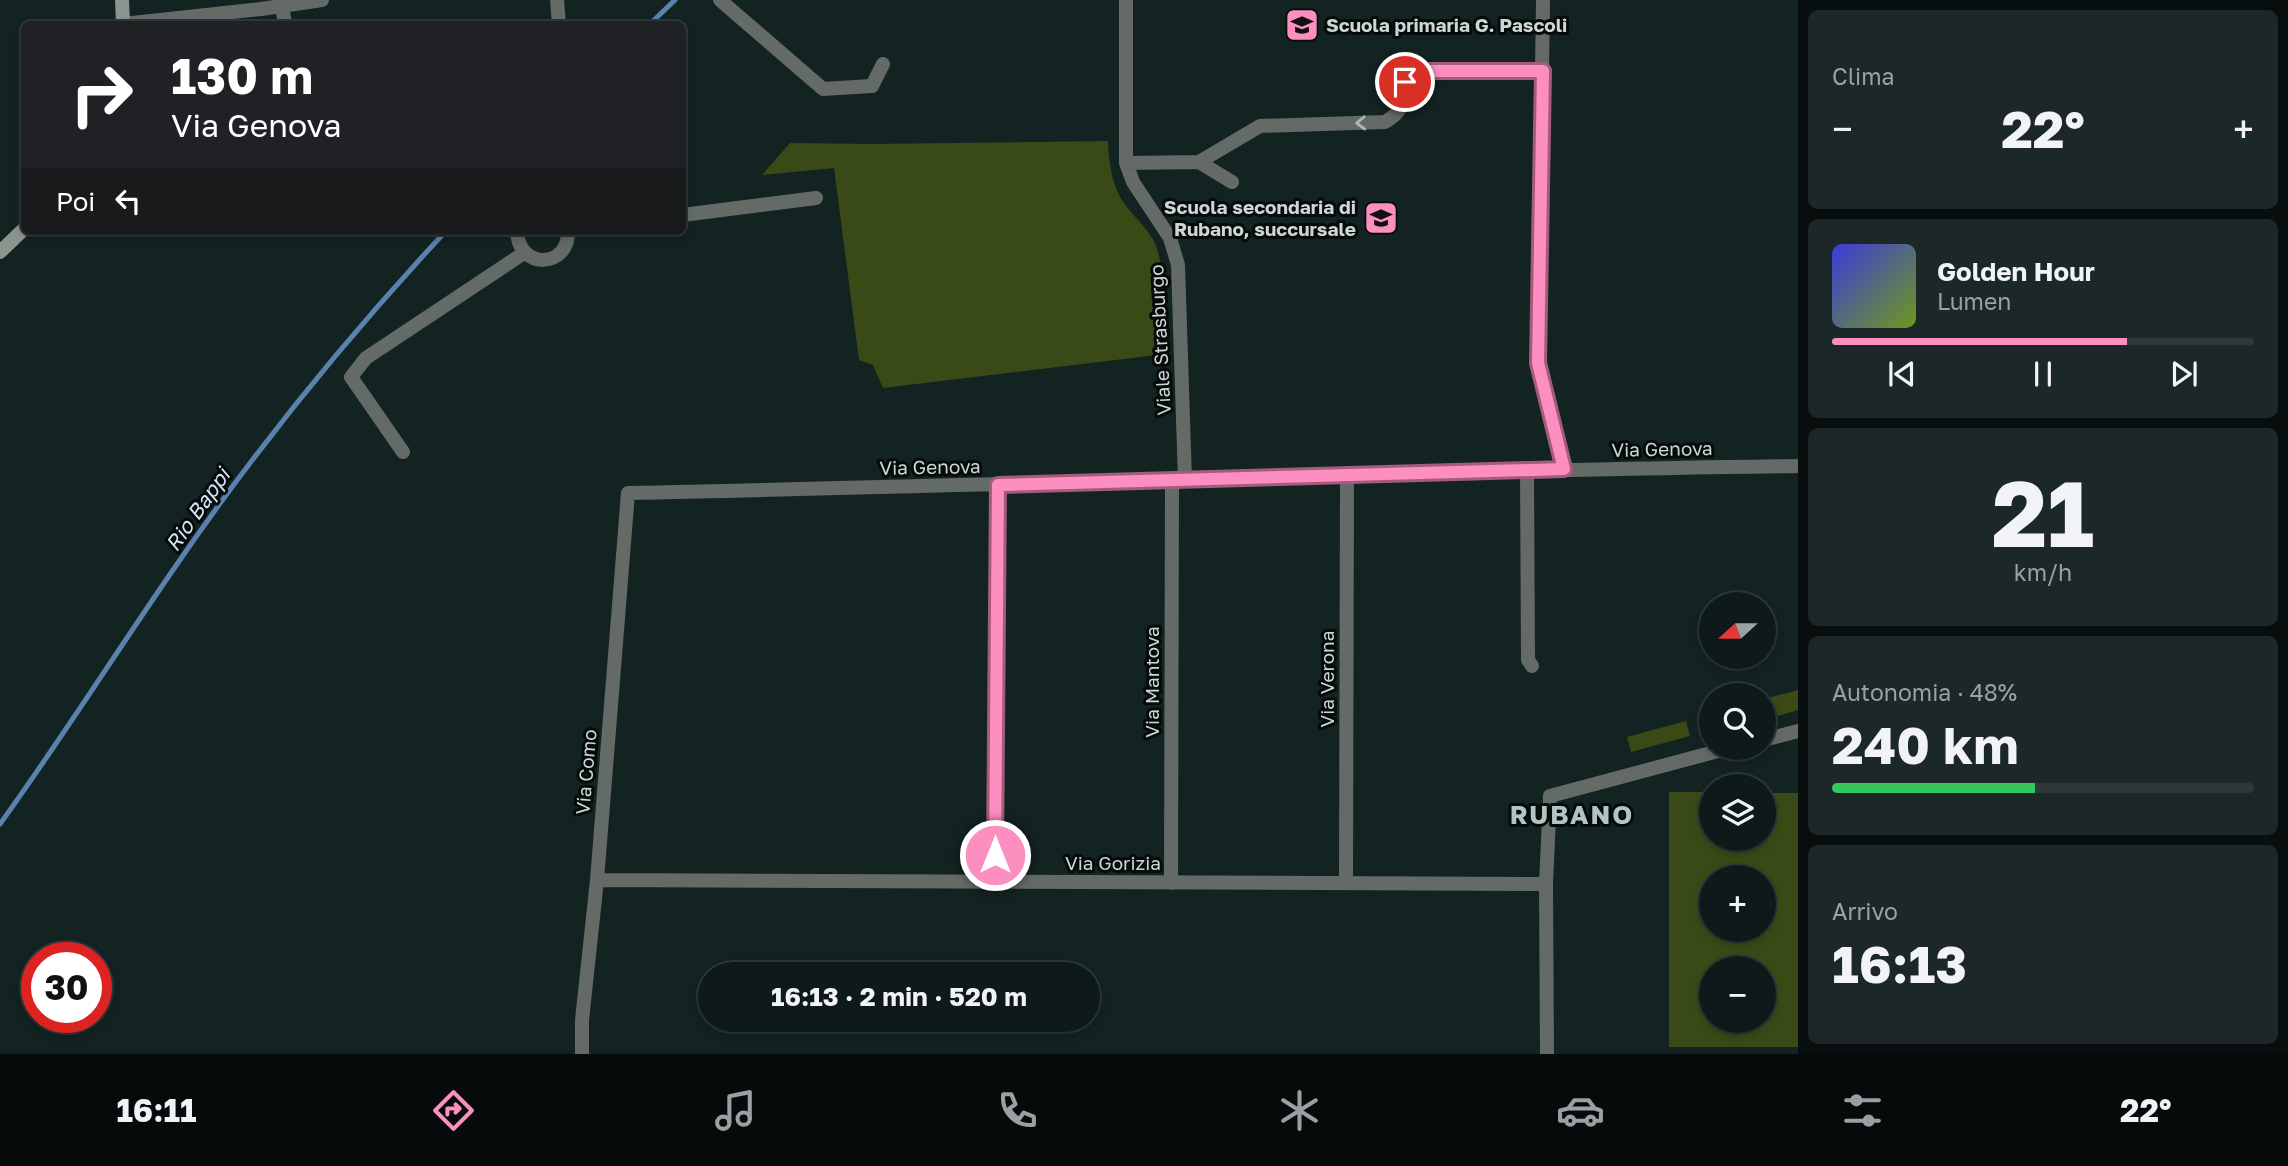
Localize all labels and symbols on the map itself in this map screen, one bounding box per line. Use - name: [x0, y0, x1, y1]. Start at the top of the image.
- school or university icon: Scuola primaria G. Pascoli: [1283, 6, 1321, 44]
- place label: Scuola primaria G. Pascoli: [1326, 13, 1567, 36]
- pin: [1375, 52, 1435, 112]
- one-way arrow: [1355, 116, 1366, 131]
- place label: Scuola secondaria di Rubano, succursale: [1164, 195, 1356, 240]
- school or university icon: Scuola secondaria di Rubano, succursale: [1362, 199, 1400, 237]
- street label: Viale Strasburgo: [1144, 264, 1175, 416]
- street label: Via Genova: [1611, 436, 1713, 461]
- street label: Via Genova: [879, 454, 981, 479]
- water label: Rio Bappi: [159, 461, 236, 556]
- north arrow: [1699, 592, 1776, 668]
- street label: Via Mantova: [1140, 626, 1163, 738]
- street label: Via Verona: [1315, 631, 1338, 727]
- street label: Via Como: [570, 728, 601, 816]
- district label: RUBANO: [1510, 799, 1634, 830]
- position arrow: [958, 818, 1032, 892]
- street label: Via Gorizia: [1065, 851, 1161, 874]
- speed limit sign: 30: [21, 942, 112, 1033]

